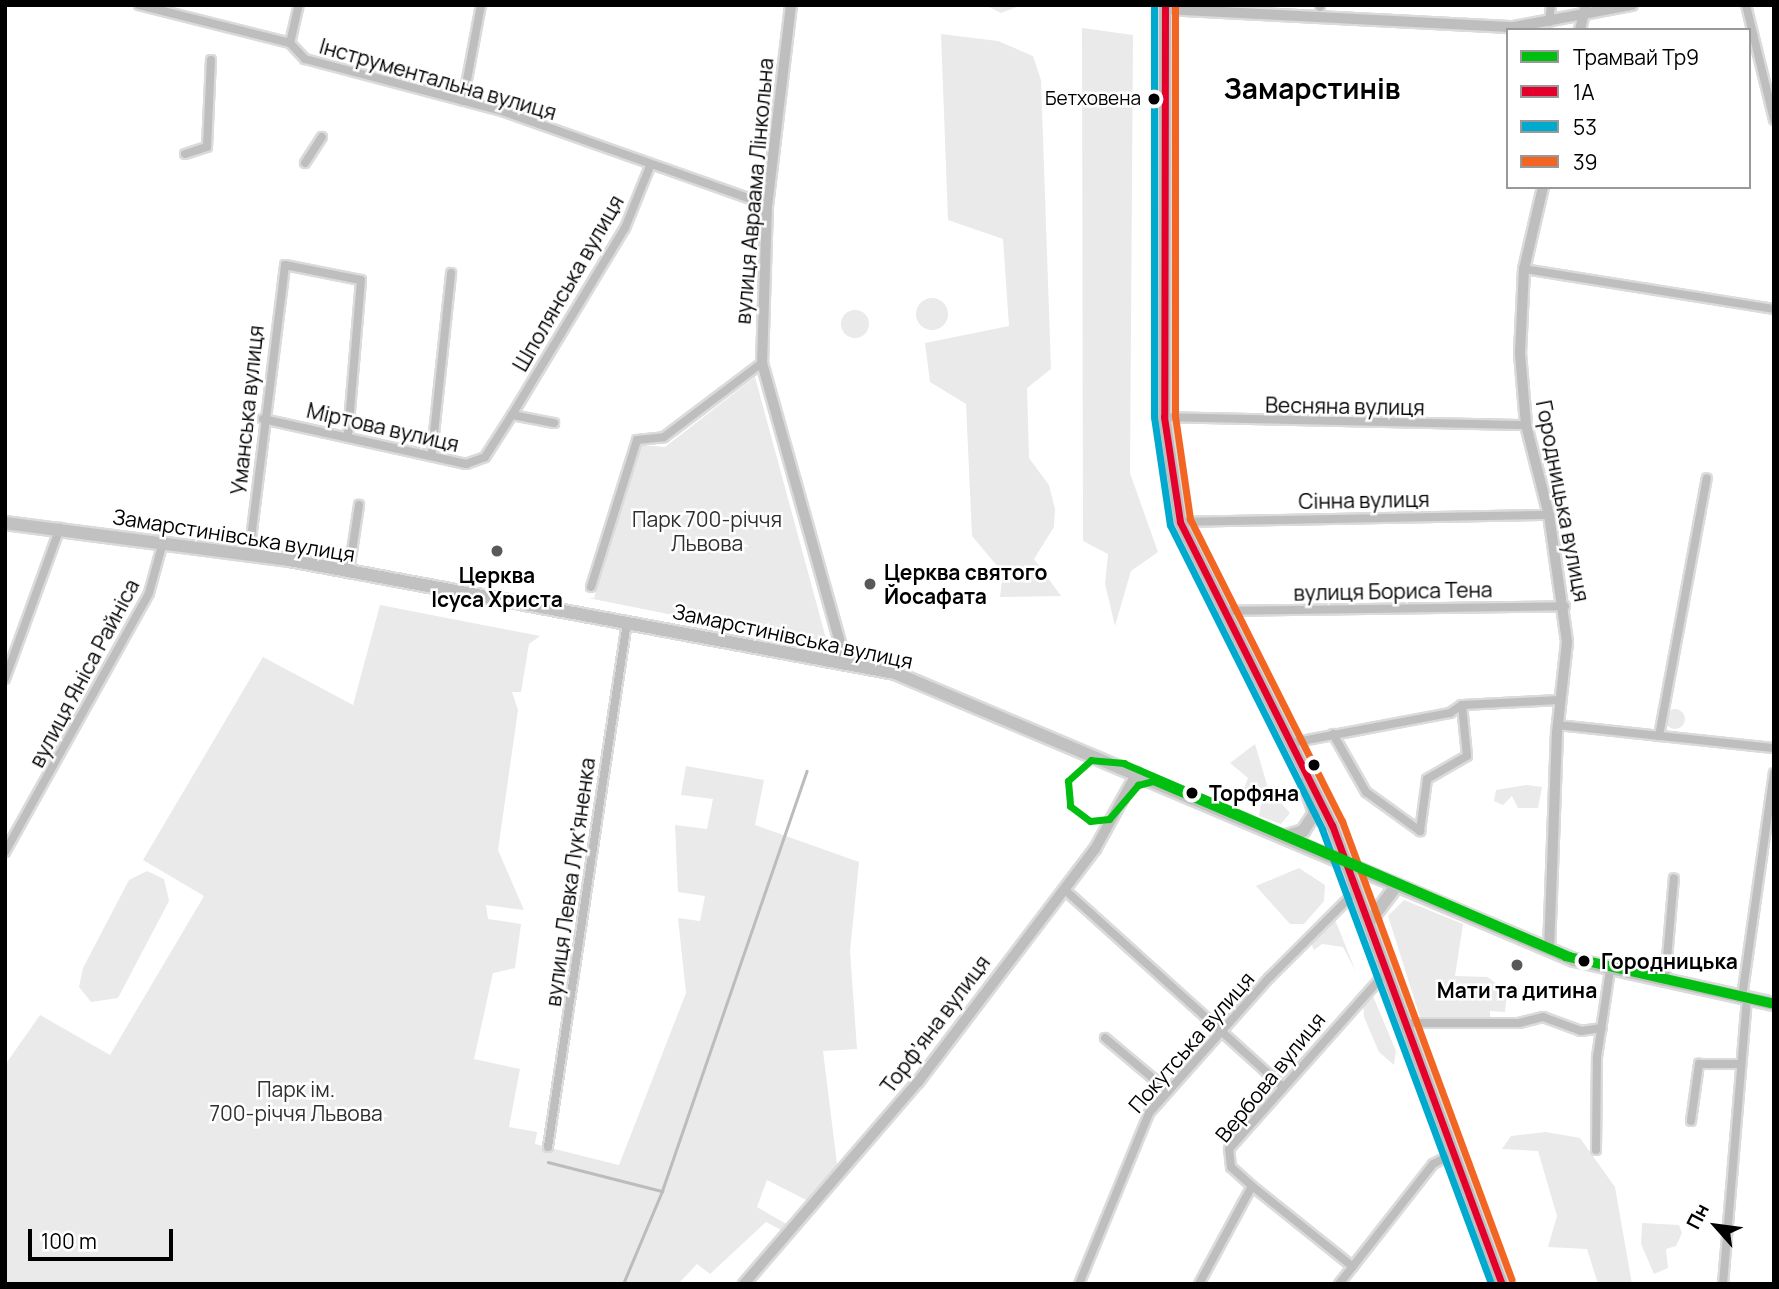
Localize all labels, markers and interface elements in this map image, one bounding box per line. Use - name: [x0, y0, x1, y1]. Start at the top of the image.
- legend: [1506, 28, 1751, 189]
- street label: Інструментальна вулиця: [317, 33, 559, 125]
- text: Трамвай Тр9: [1573, 43, 1699, 71]
- street label: вулиця Авраама Лінкольна: [730, 57, 778, 325]
- district label: Замарстинів: [1224, 71, 1400, 105]
- text: 1А: [1573, 78, 1595, 106]
- place label: Бетховена: [1045, 88, 1141, 110]
- marker: Бетховена: [1147, 92, 1161, 106]
- text: 53: [1573, 113, 1597, 141]
- text: 39: [1573, 148, 1598, 176]
- street label: Шполянська вулиця: [507, 190, 629, 376]
- street label: Уманська вулиця: [226, 324, 268, 496]
- street label: Весняна вулиця: [1265, 392, 1425, 420]
- street label: Міртова вулиця: [304, 397, 462, 457]
- street label: Городницька вулиця: [1531, 398, 1595, 604]
- street label: Сінна вулиця: [1298, 486, 1430, 514]
- street label: Замарстинівська вулиця: [111, 503, 357, 567]
- park label: Парк 700-річчя Львова: [632, 506, 782, 556]
- marker: Церква Ісуса Христа: [489, 543, 505, 559]
- place label: Церква святого Йосафата: [884, 559, 1048, 609]
- place label: Церква Ісуса Христа: [431, 562, 563, 612]
- street label: вулиця Яніса Райніса: [24, 575, 144, 771]
- marker: Церква святого Йосафата: [862, 576, 878, 592]
- street label: вулиця Бориса Тена: [1293, 577, 1493, 605]
- street label: Замарстинівська вулиця: [671, 598, 915, 674]
- street label: вулиця Левка Лукʼяненка: [540, 756, 600, 1008]
- unlabelled marker: [1307, 758, 1321, 772]
- place label: Торфяна: [1209, 780, 1299, 806]
- marker: Торфяна: [1181, 782, 1203, 804]
- place label: Городницька: [1601, 948, 1738, 974]
- street label: Торфʼяна вулиця: [875, 950, 995, 1098]
- marker: Городницька: [1573, 950, 1595, 972]
- marker: Мати та дитина: [1507, 955, 1527, 975]
- street label: Покутська вулиця: [1123, 966, 1259, 1118]
- place label: Мати та дитина: [1437, 977, 1597, 1003]
- street label: Вербова вулиця: [1210, 1007, 1330, 1147]
- park label: Парк ім. 700-річчя Львова: [209, 1076, 383, 1126]
- north arrow: [1681, 1191, 1751, 1261]
- text: Пн: [1680, 1199, 1715, 1234]
- scale bar: [32, 1216, 177, 1260]
- text: 100 m: [41, 1227, 97, 1255]

